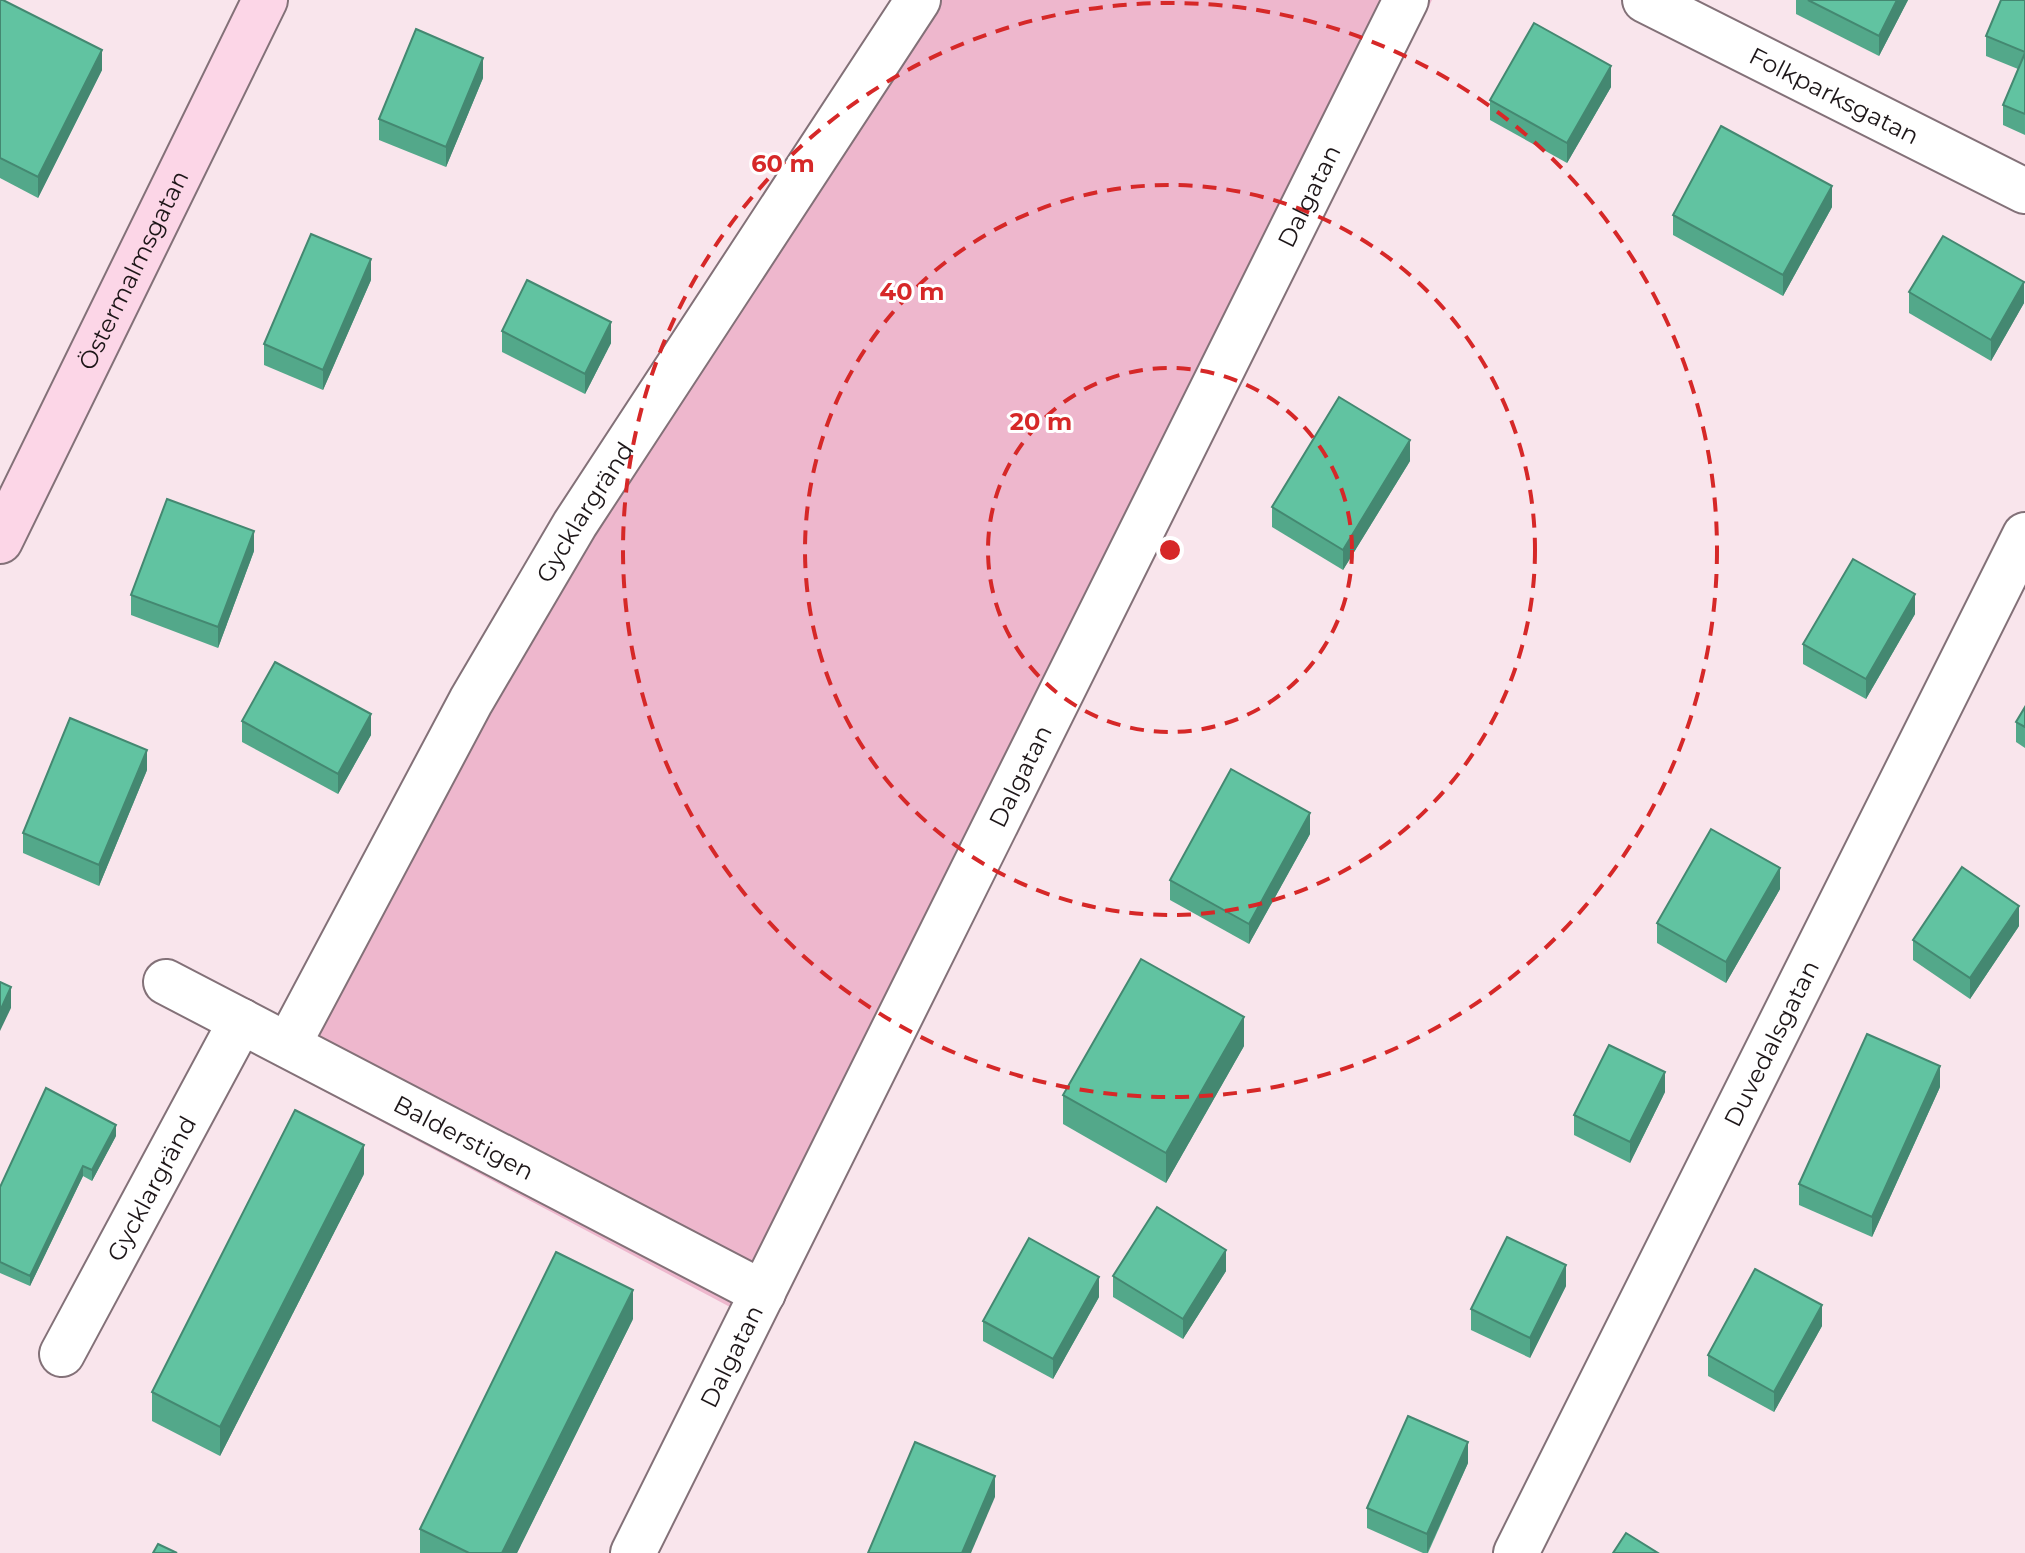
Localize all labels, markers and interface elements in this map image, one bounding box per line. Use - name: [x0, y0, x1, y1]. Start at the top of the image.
- street label: Folkparksgatan: [1745, 40, 1924, 150]
- street label: Dalgatan: [1271, 140, 1346, 252]
- text: 60 m: [751, 149, 815, 178]
- street label: Östermalmsgatan: [72, 165, 194, 374]
- text: 40 m: [880, 277, 944, 306]
- text: 20 m: [1010, 407, 1072, 436]
- street label: Gycklargränd: [529, 436, 639, 588]
- centre of rings: [1156, 536, 1184, 564]
- street label: Dalgatan: [982, 720, 1057, 832]
- street label: Duvedalsgatan: [1717, 955, 1825, 1131]
- street label: Balderstigen: [389, 1089, 539, 1186]
- street label: Gycklargränd: [100, 1111, 202, 1266]
- street label: Dalgatan: [693, 1300, 769, 1412]

